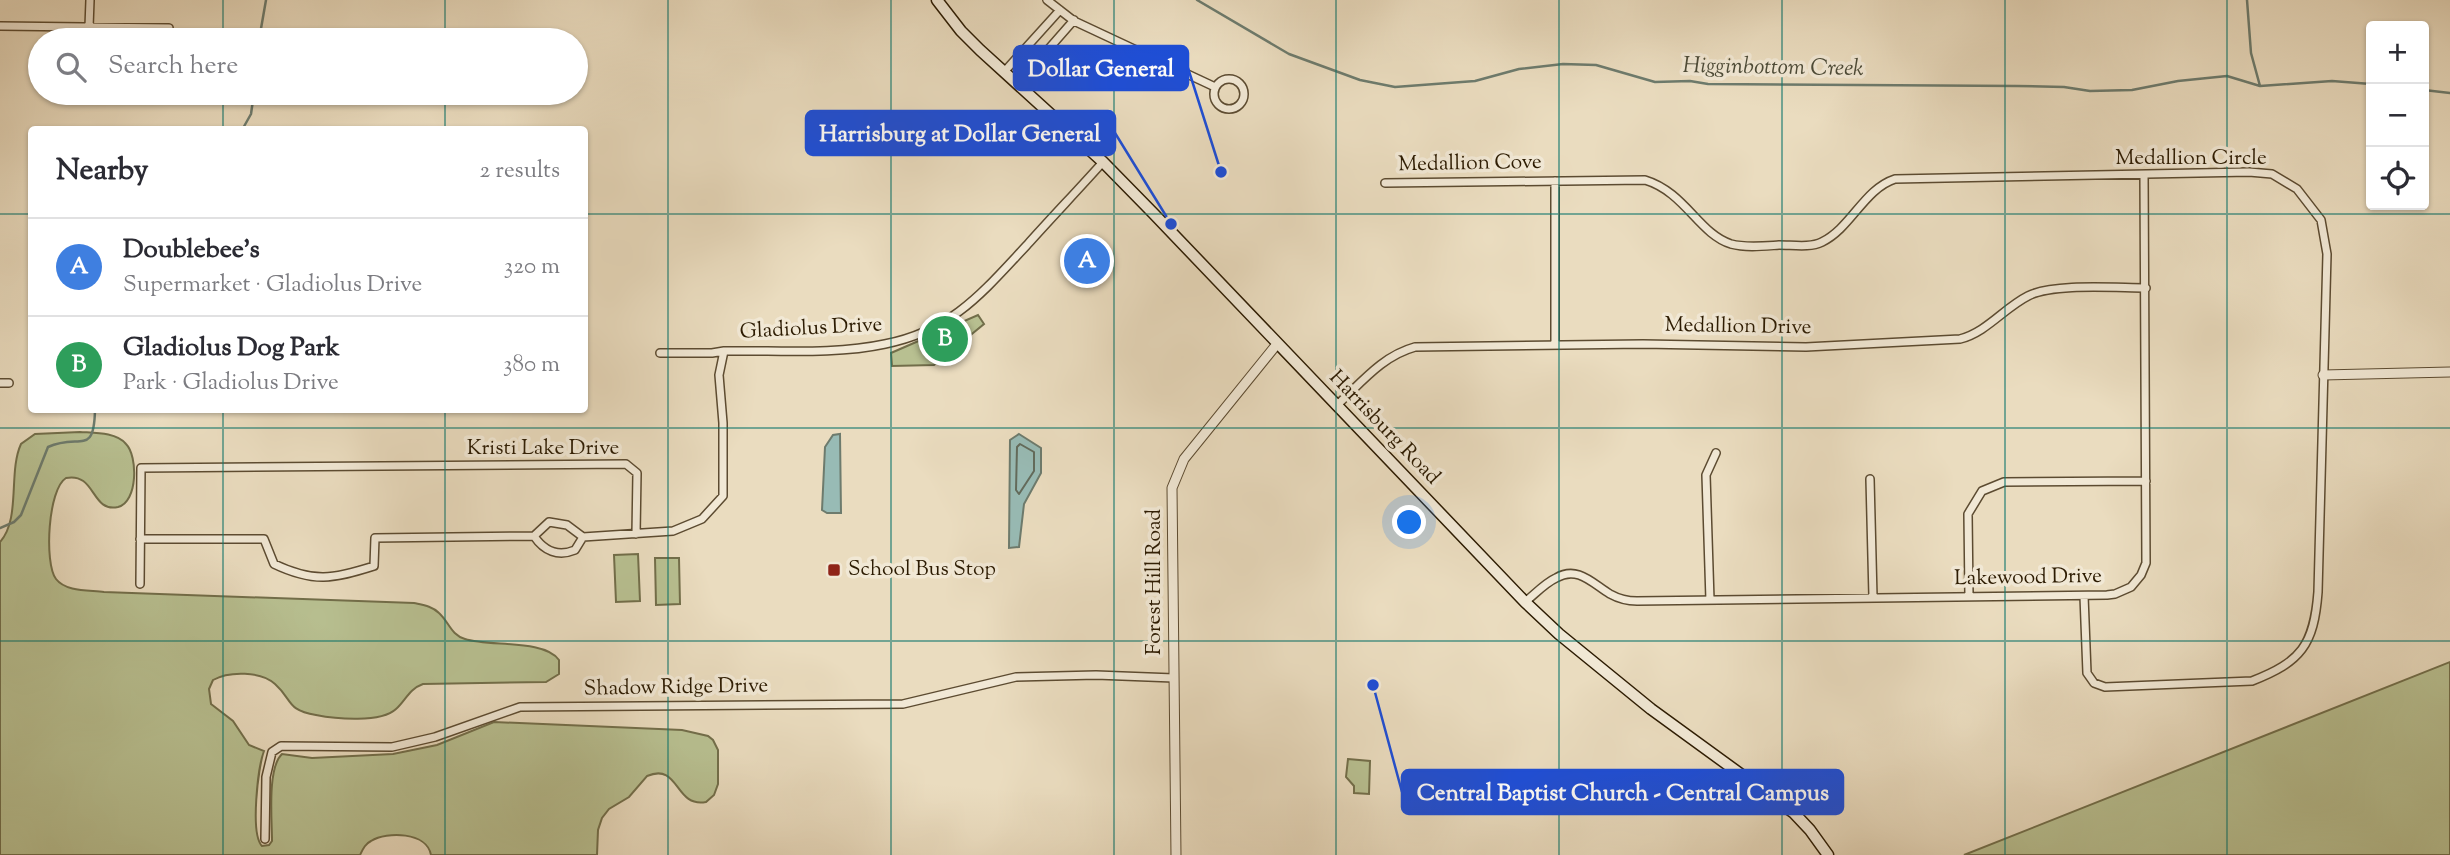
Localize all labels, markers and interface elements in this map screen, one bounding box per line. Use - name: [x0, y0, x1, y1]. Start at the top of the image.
- map controls: [2366, 21, 2429, 210]
- button: +: [2366, 21, 2429, 84]
- search box: [28, 28, 588, 105]
- callout: Dollar General: [1014, 46, 1188, 90]
- icon: search: [52, 48, 90, 86]
- text: Search here: [108, 48, 238, 85]
- water label: Higginbottom Creek: [1682, 50, 1864, 86]
- text: Dollar General: [1028, 54, 1175, 87]
- button: −: [2366, 84, 2429, 147]
- callout: Harrisburg at Dollar General: [806, 111, 1115, 155]
- text: Harrisburg at Dollar General: [819, 119, 1101, 152]
- street label: Medallion Circle: [2115, 144, 2267, 174]
- button: locate: [2366, 147, 2429, 210]
- street label: Medallion Cove: [1398, 148, 1542, 180]
- text: Nearby: [56, 150, 148, 193]
- text: 2 results: [480, 155, 560, 188]
- text: Doublebee's: [123, 232, 260, 269]
- pin: A: [1064, 235, 1110, 287]
- text: A: [70, 251, 88, 284]
- text: 320 m: [504, 251, 560, 284]
- text: Supermarket · Gladiolus Drive: [123, 269, 422, 302]
- street label: Gladiolus Drive: [739, 310, 883, 348]
- street label: Medallion Drive: [1664, 311, 1812, 343]
- pin: B: [922, 313, 968, 365]
- text: Gladiolus Dog Park: [123, 330, 340, 367]
- text: B: [72, 349, 86, 382]
- text: 380 m: [503, 349, 560, 382]
- street label: Harrisburg Road: [1321, 364, 1447, 492]
- text: Park · Gladiolus Drive: [123, 367, 339, 400]
- street label: Kristi Lake Drive: [467, 434, 619, 464]
- your location: [1392, 505, 1426, 539]
- street label: Forest Hill Road: [1140, 509, 1170, 655]
- place label: School Bus Stop: [848, 555, 996, 585]
- marker: School Bus Stop: [826, 562, 842, 578]
- street label: Lakewood Drive: [1954, 562, 2102, 594]
- street label: Shadow Ridge Drive: [584, 671, 768, 705]
- callout: Central Baptist Church - Central Campus: [1402, 770, 1843, 814]
- text: Central Baptist Church - Central Campus: [1417, 778, 1829, 811]

